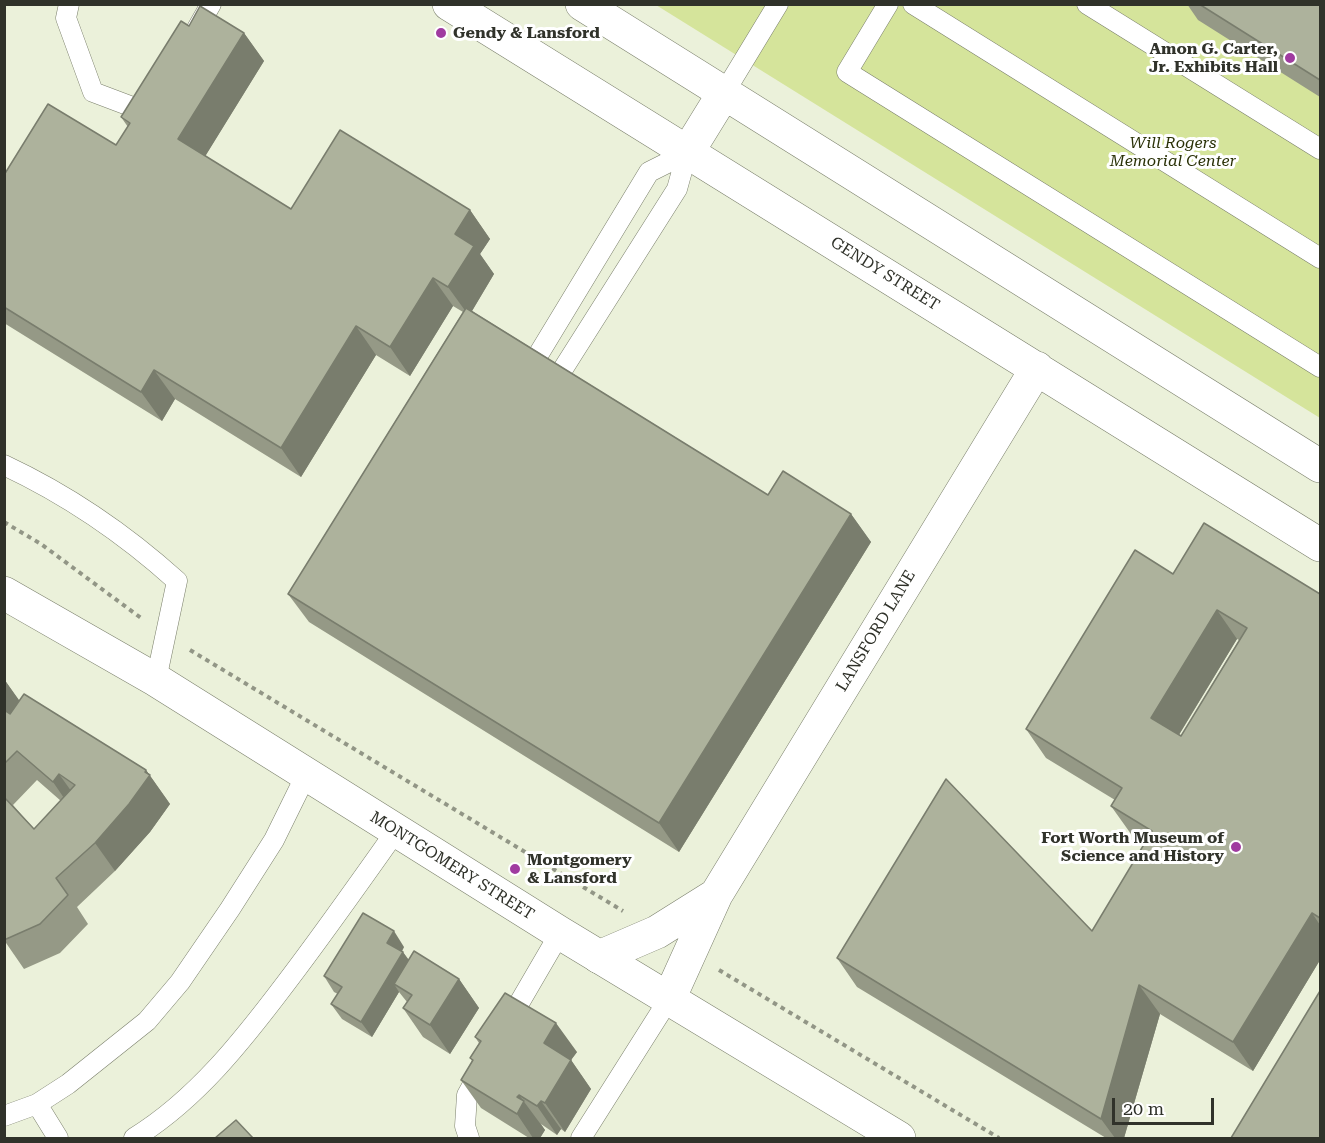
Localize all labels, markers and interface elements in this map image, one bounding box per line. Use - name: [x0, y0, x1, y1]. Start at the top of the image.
- place label: Gendy & Lansford: [453, 23, 600, 43]
- marker: Gendy & Lansford: [434, 26, 448, 40]
- place label: Amon G. Carter, Jr. Exhibits Hall: [1149, 39, 1278, 77]
- marker: Amon G. Carter, Jr. Exhibits Hall: [1283, 51, 1297, 65]
- park label: Will Rogers Memorial Center: [1110, 133, 1236, 171]
- street label: GENDY STREET: [827, 233, 943, 315]
- street label: LANSFORD LANE: [832, 567, 920, 695]
- street label: MONTGOMERY STREET: [366, 808, 538, 924]
- place label: Fort Worth Museum of Science and History: [1041, 828, 1224, 866]
- marker: Fort Worth Museum of Science and History: [1229, 840, 1243, 854]
- place label: Montgomery & Lansford: [527, 850, 632, 888]
- marker: Montgomery & Lansford: [508, 862, 522, 876]
- scale bar: [1115, 1086, 1217, 1124]
- text: 20 m: [1123, 1098, 1164, 1119]

